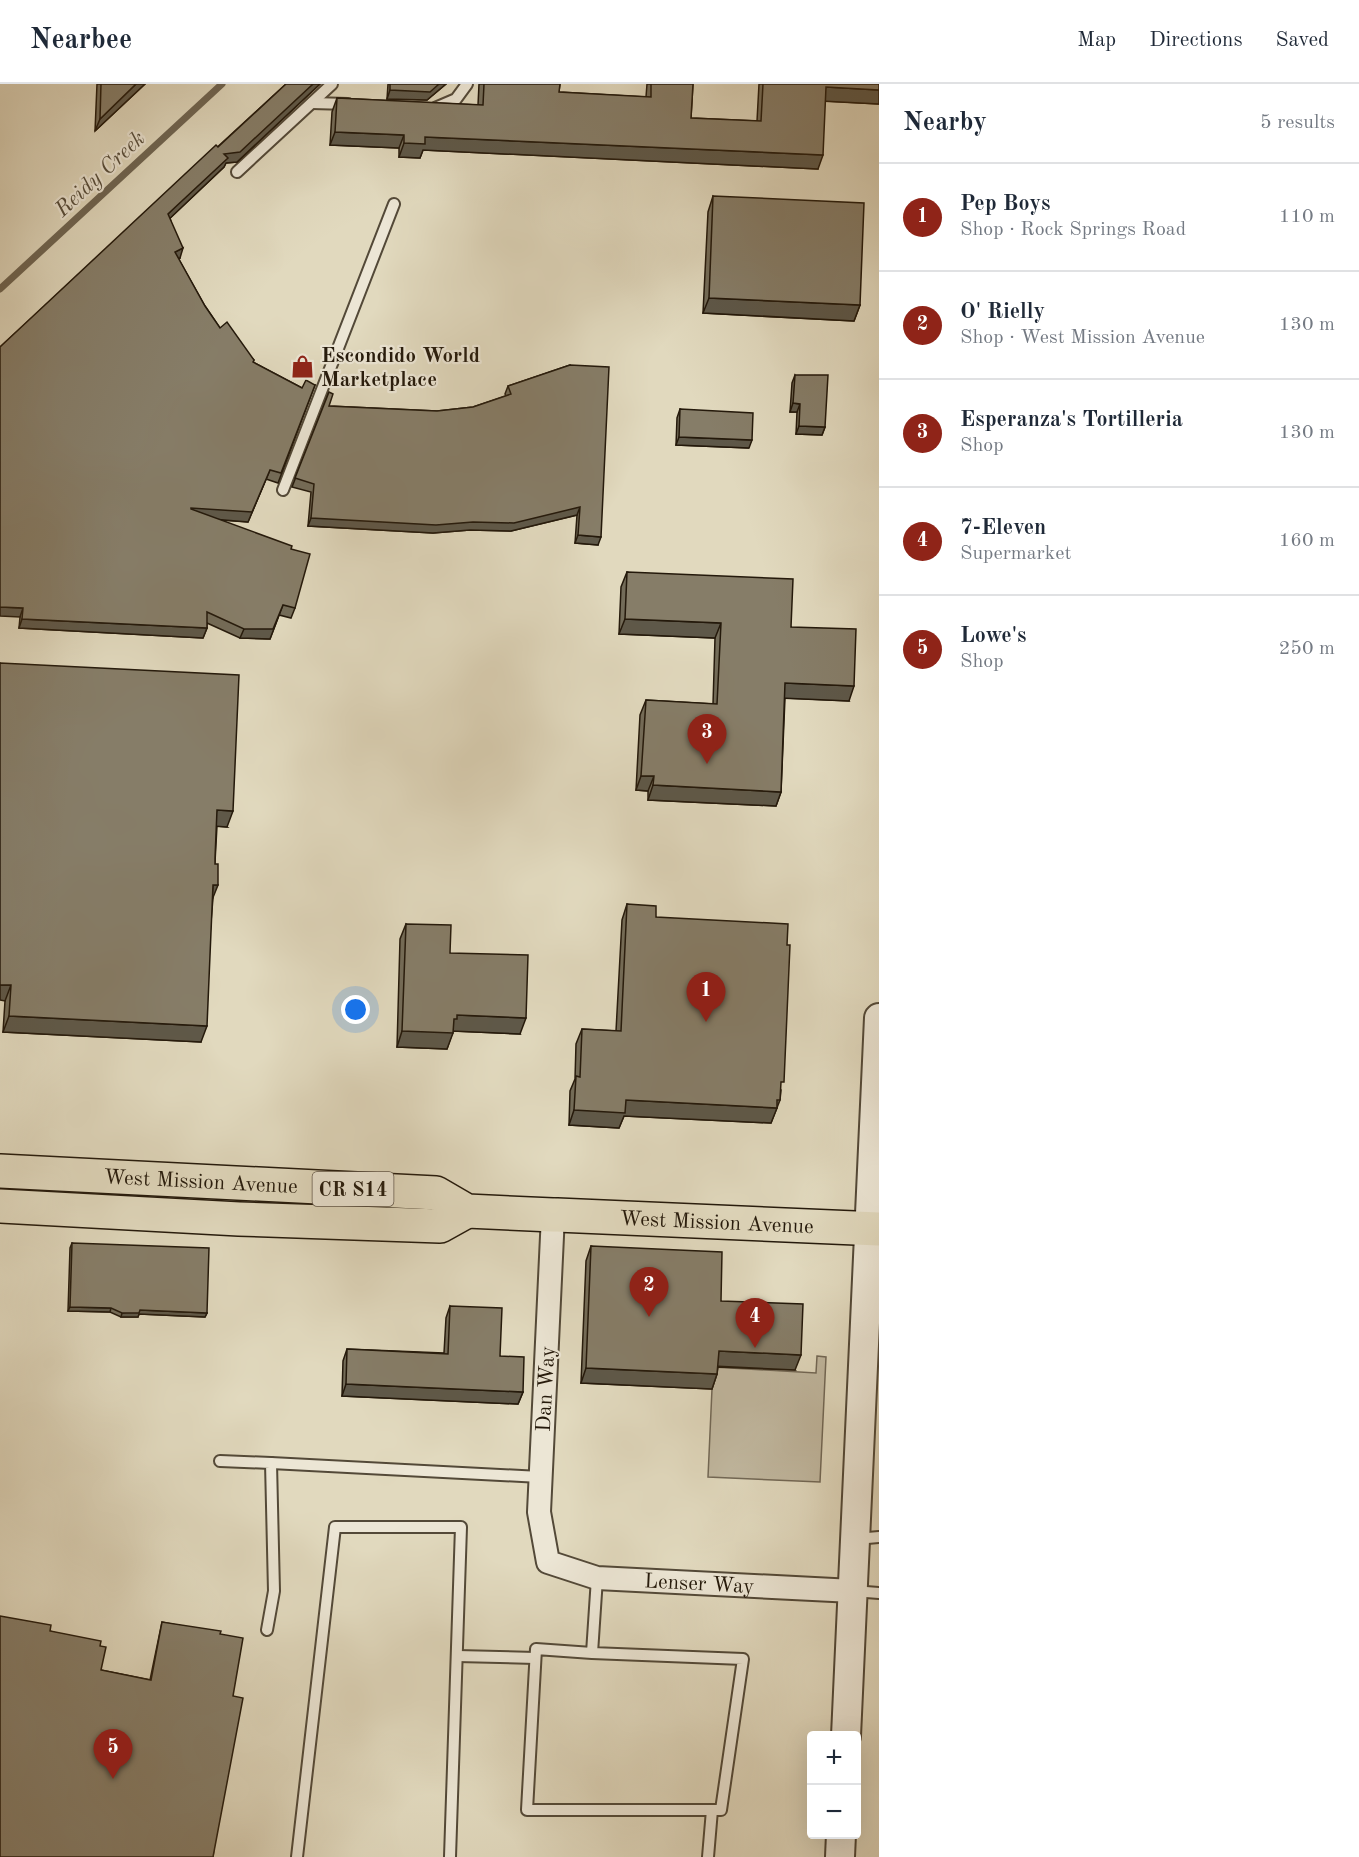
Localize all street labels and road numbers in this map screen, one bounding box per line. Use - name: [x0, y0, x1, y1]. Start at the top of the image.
- street label: West Mission Avenue: [103, 1167, 298, 1198]
- road number: CR S14: [312, 1172, 394, 1206]
- street label: West Mission Avenue: [619, 1209, 814, 1238]
- street label: Dan Way: [534, 1346, 559, 1433]
- street label: Lenser Way: [643, 1571, 755, 1598]

